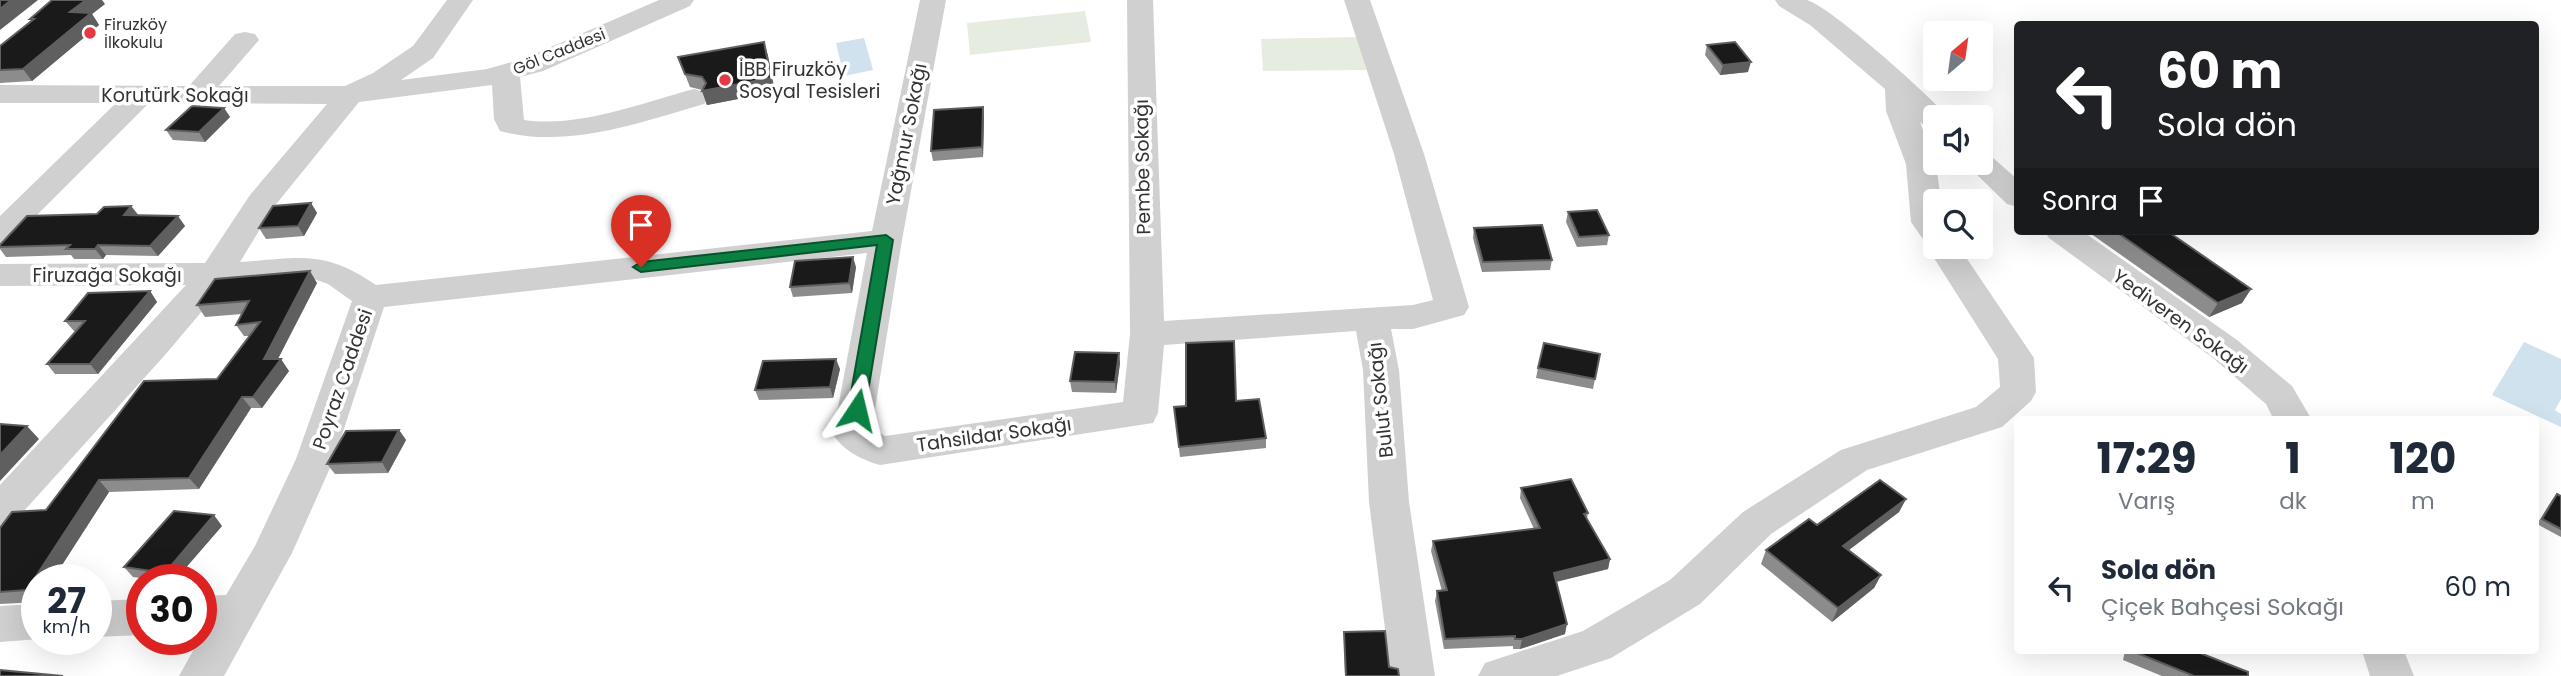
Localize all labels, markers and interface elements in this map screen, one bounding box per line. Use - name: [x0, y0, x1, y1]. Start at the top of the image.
- place label: Firuzköy İlkokulu: [104, 13, 167, 54]
- north arrow: [1923, 21, 1993, 91]
- map controls: [1923, 21, 1993, 259]
- street label: Göl Caddesi: [509, 22, 609, 80]
- marker: Firuzköy İlkokulu: [82, 25, 98, 41]
- text: 60 m: [2157, 37, 2282, 105]
- icon: left: [2042, 49, 2133, 140]
- place label: İBB Firuzköy Sosyal Tesisleri: [739, 56, 880, 105]
- street label: Yağmur Sokağı: [879, 61, 933, 207]
- marker: İBB Firuzköy Sosyal Tesisleri: [717, 72, 733, 88]
- street label: Korutürk Sokağı: [101, 82, 249, 109]
- street label: Pembe Sokağı: [1128, 99, 1157, 235]
- text: Sola dön: [2157, 102, 2297, 147]
- button: sound: [1923, 105, 1993, 175]
- icon: arrive: [2132, 182, 2170, 220]
- text: Sonra: [2042, 183, 2118, 219]
- button: search: [1923, 189, 1993, 259]
- pin: [611, 195, 671, 267]
- icon: arrive: [622, 206, 660, 244]
- street label: Firuzağa Sokağı: [32, 262, 182, 289]
- street label: Yediveren Sokağı: [2107, 263, 2254, 380]
- street label: Poyraz Caddesi: [306, 305, 379, 453]
- street label: Bulut Sokağı: [1361, 341, 1400, 459]
- position arrow: [820, 373, 894, 447]
- street label: Tahsildar Sokağı: [915, 410, 1073, 459]
- text: 17:29: [2097, 429, 2197, 488]
- text: 1: [2285, 429, 2301, 488]
- text: 120: [2389, 429, 2456, 488]
- text: Varış: [2118, 485, 2175, 517]
- text: dk: [2279, 485, 2307, 517]
- text: m: [2411, 485, 2435, 517]
- text: Sola dön: [2101, 552, 2216, 588]
- speed limit sign: 30: [126, 564, 217, 655]
- icon: left: [2042, 569, 2080, 607]
- text: 60 m: [2444, 569, 2511, 605]
- text: 27: [47, 576, 86, 625]
- text: Çiçek Bahçesi Sokağı: [2101, 591, 2344, 623]
- text: km/h: [43, 614, 90, 639]

